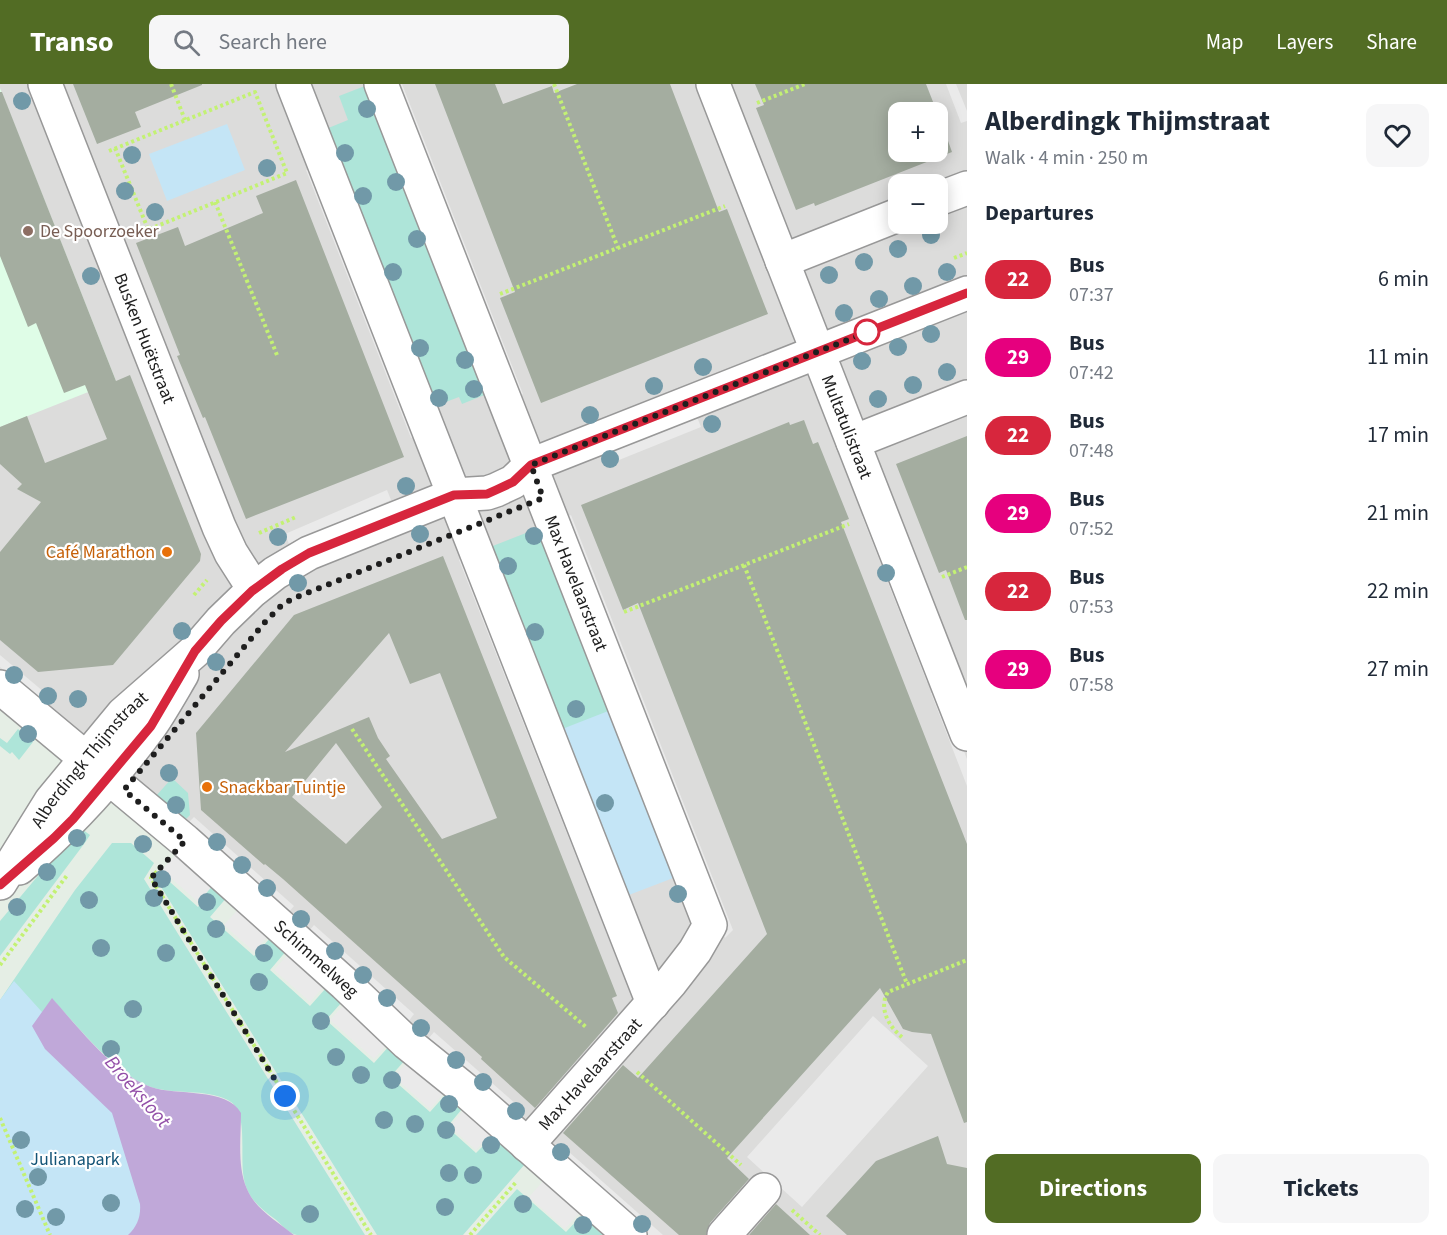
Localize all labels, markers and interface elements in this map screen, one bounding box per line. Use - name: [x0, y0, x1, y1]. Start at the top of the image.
- search box: [149, 15, 569, 69]
- text: Transo: [30, 22, 113, 62]
- icon: search: [170, 26, 203, 59]
- text: Search here: [218, 26, 327, 58]
- text: Map: [1206, 27, 1243, 57]
- text: Layers: [1276, 27, 1333, 57]
- text: Share: [1366, 27, 1417, 57]
- text: Alberdingk Thijmstraat: [985, 101, 1270, 141]
- map controls: [888, 102, 948, 234]
- button: +: [888, 102, 948, 162]
- button: heart: [1366, 104, 1429, 167]
- text: Walk · 4 min · 250 m: [985, 144, 1148, 172]
- button: −: [888, 174, 948, 234]
- text: Departures: [985, 197, 1094, 229]
- place label: De Spoorzoeker: [40, 219, 160, 244]
- marker: De Spoorzoeker: [21, 224, 35, 238]
- text: Bus: [1069, 249, 1105, 281]
- text: 6 min: [1378, 263, 1429, 295]
- text: 22: [1007, 264, 1029, 294]
- street label: Busken Huëtstraat: [107, 269, 181, 407]
- text: 07:37: [1069, 281, 1114, 309]
- unlabelled marker: [854, 319, 880, 345]
- text: Bus: [1069, 327, 1105, 359]
- text: 11 min: [1367, 341, 1429, 373]
- text: 29: [1007, 342, 1029, 372]
- text: 07:42: [1069, 359, 1114, 387]
- street label: Multatulistraat: [815, 371, 878, 483]
- text: Bus: [1069, 405, 1105, 437]
- text: 17 min: [1367, 419, 1429, 451]
- text: 22: [1007, 420, 1029, 450]
- text: 07:48: [1069, 437, 1114, 465]
- text: Bus: [1069, 483, 1105, 515]
- text: 21 min: [1367, 497, 1429, 529]
- text: 29: [1007, 498, 1029, 528]
- street label: Max Havelaarstraat: [538, 512, 614, 655]
- text: 07:52: [1069, 515, 1114, 543]
- place label: Café Marathon: [46, 540, 155, 565]
- marker: Café Marathon: [160, 545, 174, 559]
- text: Bus: [1069, 561, 1105, 593]
- text: 22 min: [1367, 575, 1429, 607]
- text: 22: [1007, 576, 1029, 606]
- text: 07:53: [1069, 593, 1114, 621]
- text: Bus: [1069, 639, 1105, 671]
- text: 27 min: [1367, 653, 1429, 685]
- text: 29: [1007, 654, 1029, 684]
- text: 07:58: [1069, 671, 1114, 699]
- street label: Alberdingk Thijmstraat: [25, 686, 154, 833]
- place label: Snackbar Tuintje: [219, 775, 346, 800]
- marker: Snackbar Tuintje: [200, 780, 214, 794]
- street label: Schimmelweg: [268, 914, 364, 1004]
- street label: Max Havelaarstraat: [533, 1013, 648, 1136]
- water label: Broeksloot: [98, 1049, 177, 1134]
- your location: [270, 1081, 300, 1111]
- park label: Julianapark: [30, 1147, 120, 1172]
- button: Directions: [985, 1154, 1201, 1223]
- button: Tickets: [1213, 1154, 1429, 1223]

